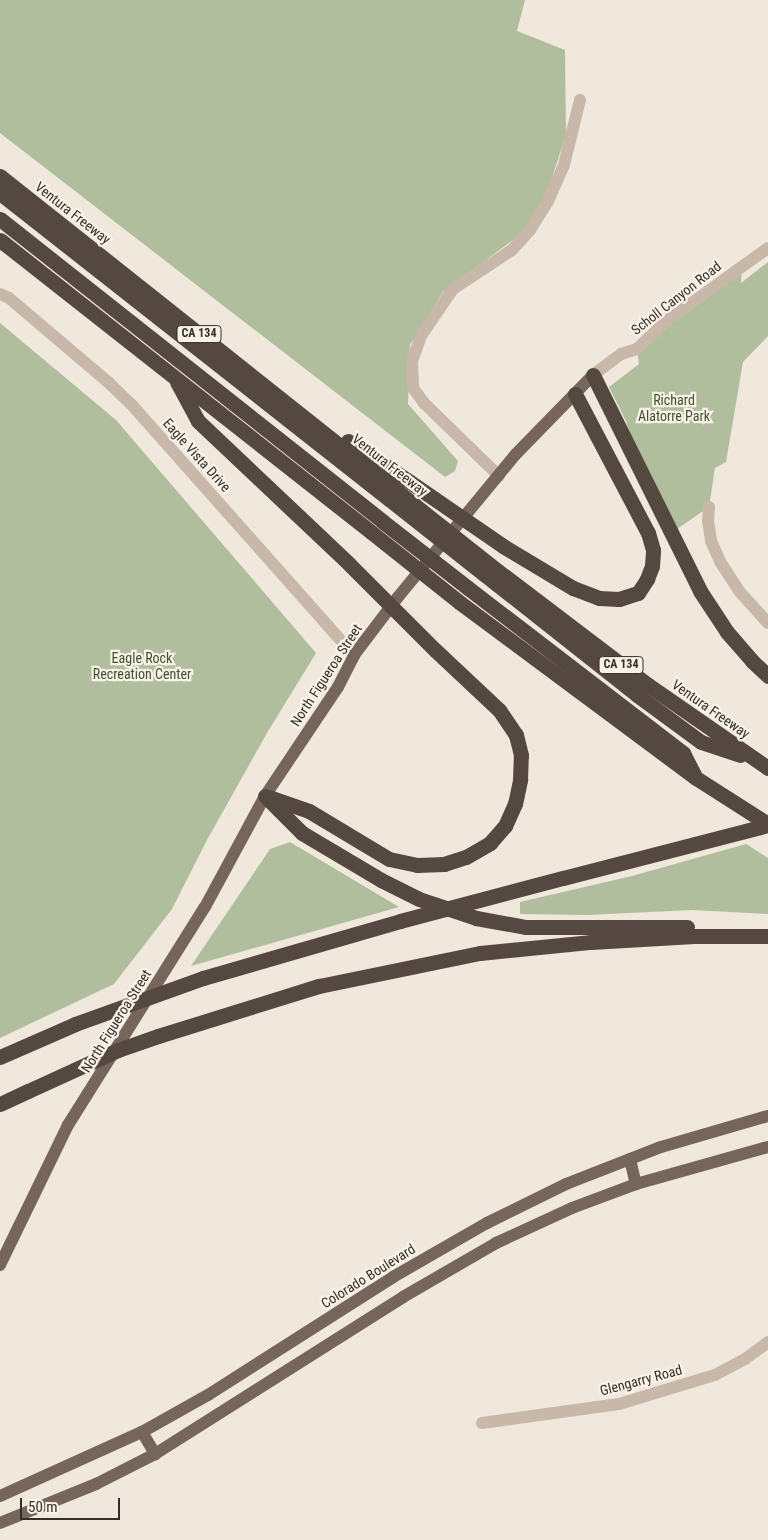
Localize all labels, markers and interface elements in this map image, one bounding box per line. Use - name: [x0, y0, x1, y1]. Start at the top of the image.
- street label: Ventura Freeway: [32, 178, 114, 248]
- street label: Scholl Canyon Road: [628, 258, 724, 338]
- road number: CA 134: [176, 324, 222, 344]
- park label: Richard Alatorre Park: [638, 392, 710, 424]
- street label: Eagle Vista Drive: [160, 415, 234, 495]
- street label: Ventura Freeway: [349, 430, 431, 500]
- street label: North Figueroa Street: [287, 621, 365, 729]
- park label: Eagle Rock Recreation Center: [93, 650, 191, 682]
- road number: CA 134: [598, 656, 644, 674]
- street label: Ventura Freeway: [669, 676, 753, 742]
- street label: North Figueroa Street: [77, 966, 155, 1076]
- street label: Colorado Boulevard: [318, 1240, 418, 1312]
- street label: Glengarry Road: [598, 1361, 684, 1399]
- scale bar: [22, 1488, 122, 1520]
- text: 50 m: [28, 1498, 58, 1516]

